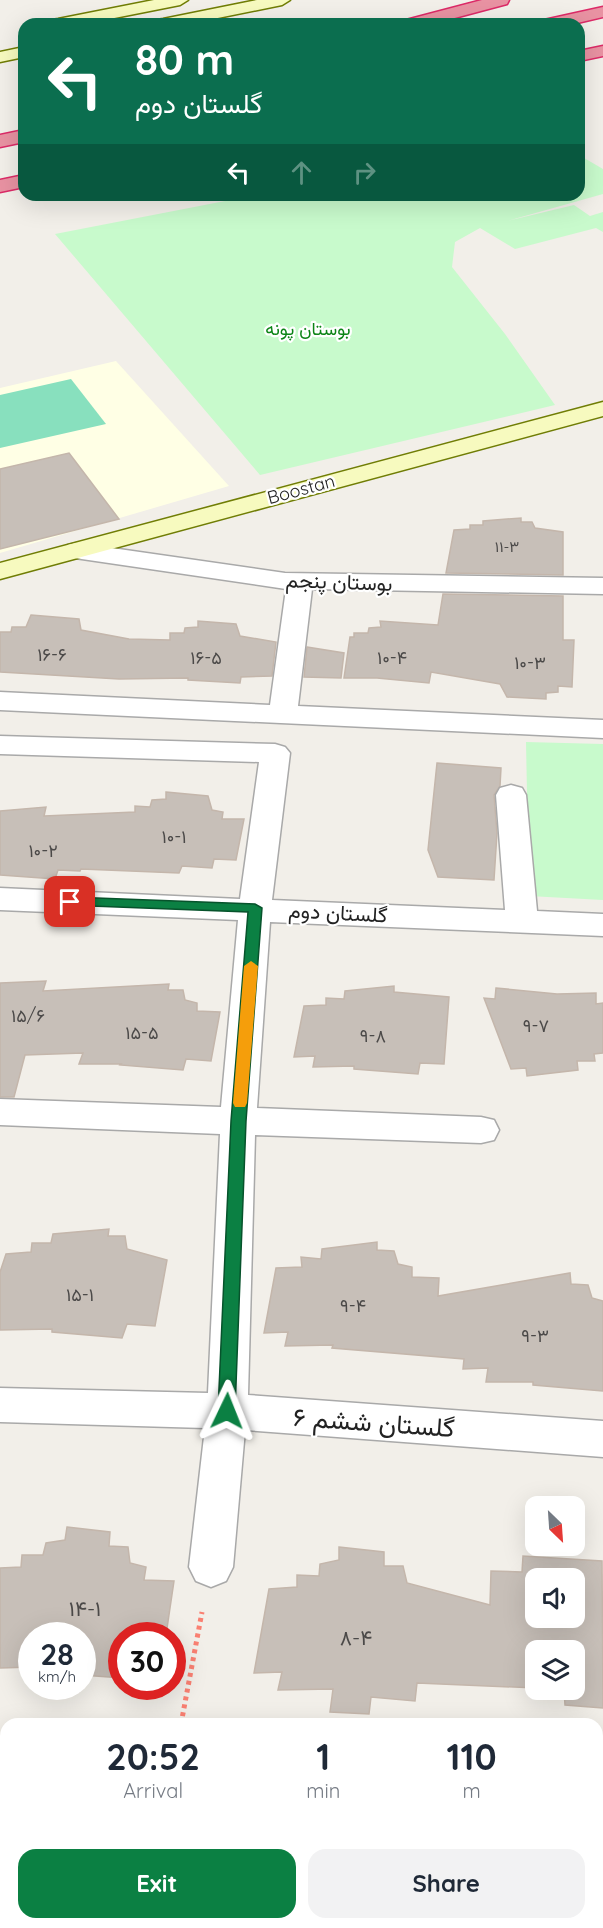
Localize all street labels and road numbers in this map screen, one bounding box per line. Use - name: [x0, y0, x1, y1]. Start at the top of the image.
- street label: Boostan: [265, 469, 337, 509]
- street label: بوستان پنجم: [285, 566, 393, 598]
- street label: گلستان دوم: [288, 896, 388, 930]
- street label: گلستان ششم ۶: [292, 1400, 456, 1445]

